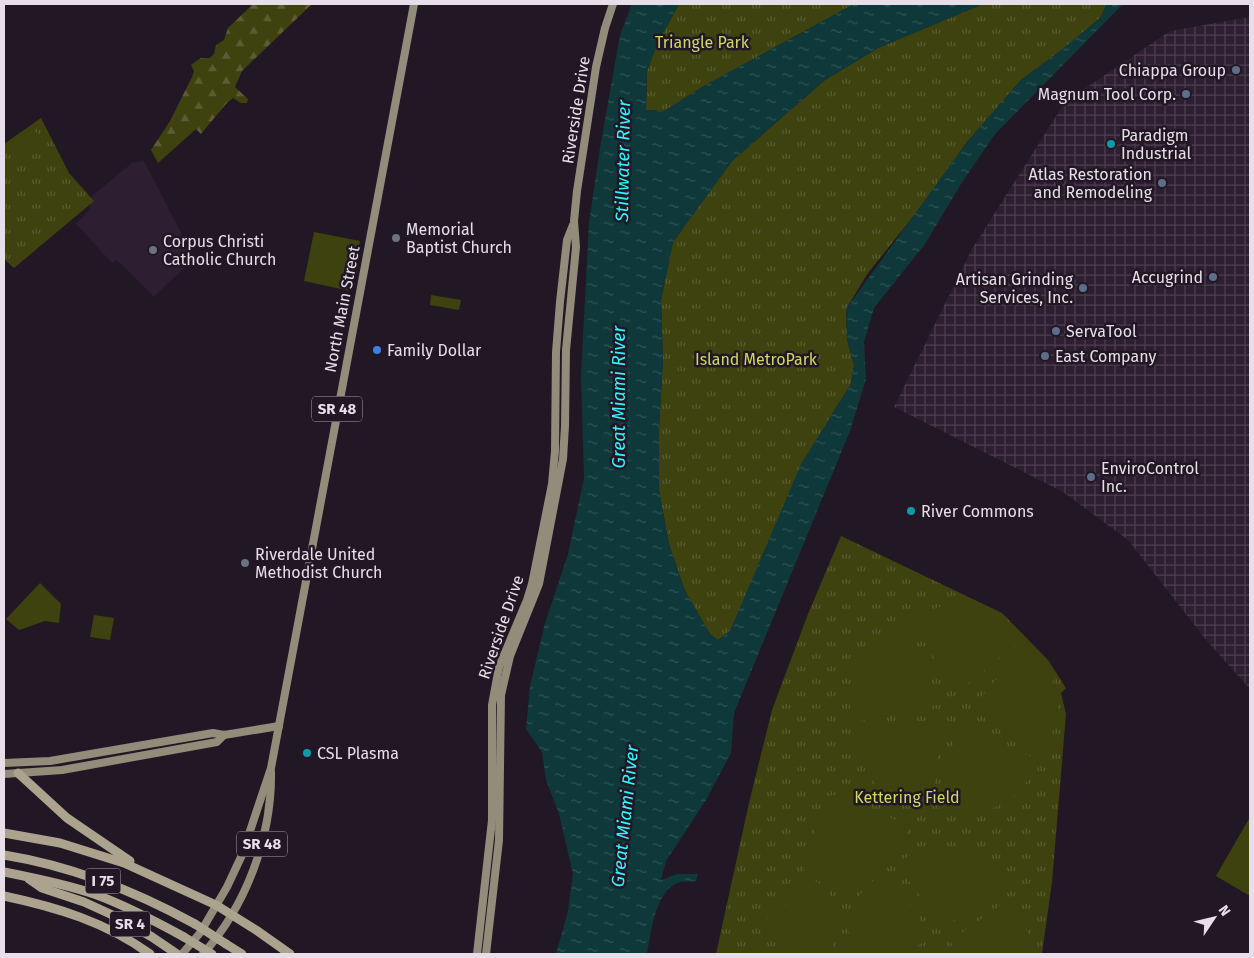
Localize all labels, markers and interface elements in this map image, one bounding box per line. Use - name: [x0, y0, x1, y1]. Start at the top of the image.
- park label: Triangle Park: [655, 33, 750, 52]
- street label: Riverside Drive: [558, 55, 594, 165]
- place label: Chiappa Group: [1119, 61, 1226, 80]
- marker: Chiappa Group: [1230, 64, 1242, 76]
- place label: Magnum Tool Corp.: [1038, 85, 1176, 104]
- marker: Magnum Tool Corp.: [1180, 88, 1192, 100]
- water label: Stillwater River: [611, 99, 635, 223]
- place label: Paradigm Industrial: [1121, 126, 1191, 163]
- marker: Paradigm Industrial: [1105, 138, 1117, 150]
- place label: Atlas Restoration and Remodeling: [1029, 165, 1153, 202]
- marker: Atlas Restoration and Remodeling: [1156, 177, 1168, 189]
- place label: Memorial Baptist Church: [406, 220, 512, 257]
- place label: Corpus Christi Catholic Church: [163, 232, 276, 269]
- marker: Memorial Baptist Church: [390, 232, 402, 244]
- marker: Corpus Christi Catholic Church: [147, 244, 159, 256]
- street label: North Main Street: [320, 244, 364, 374]
- place label: Accugrind: [1132, 268, 1203, 287]
- place label: Artisan Grinding Services, Inc.: [956, 270, 1074, 307]
- marker: Accugrind: [1207, 271, 1219, 283]
- marker: Artisan Grinding Services, Inc.: [1077, 282, 1089, 294]
- place label: ServaTool: [1066, 322, 1137, 341]
- water label: Great Miami River: [608, 324, 630, 468]
- marker: ServaTool: [1050, 325, 1062, 337]
- place label: Family Dollar: [387, 341, 482, 360]
- marker: Family Dollar: [371, 344, 383, 356]
- place label: East Company: [1055, 347, 1156, 366]
- park label: Island MetroPark: [695, 350, 818, 369]
- marker: East Company: [1039, 350, 1051, 362]
- road number: SR 48: [312, 396, 362, 422]
- place label: EnviroControl Inc.: [1101, 459, 1199, 496]
- marker: EnviroControl Inc.: [1085, 471, 1097, 483]
- place label: River Commons: [921, 502, 1034, 521]
- marker: River Commons: [905, 505, 917, 517]
- place label: Riverdale United Methodist Church: [255, 545, 382, 582]
- marker: Riverdale United Methodist Church: [239, 557, 251, 569]
- street label: Riverside Drive: [474, 573, 528, 681]
- water label: Great Miami River: [607, 743, 644, 888]
- place label: CSL Plasma: [317, 744, 399, 763]
- marker: CSL Plasma: [301, 747, 313, 759]
- park label: Kettering Field: [854, 788, 960, 807]
- road number: SR 48: [237, 832, 287, 856]
- road number: I 75: [86, 868, 120, 894]
- north arrow: [1189, 893, 1239, 943]
- text: N: [1215, 902, 1234, 920]
- road number: SR 4: [110, 912, 150, 936]

